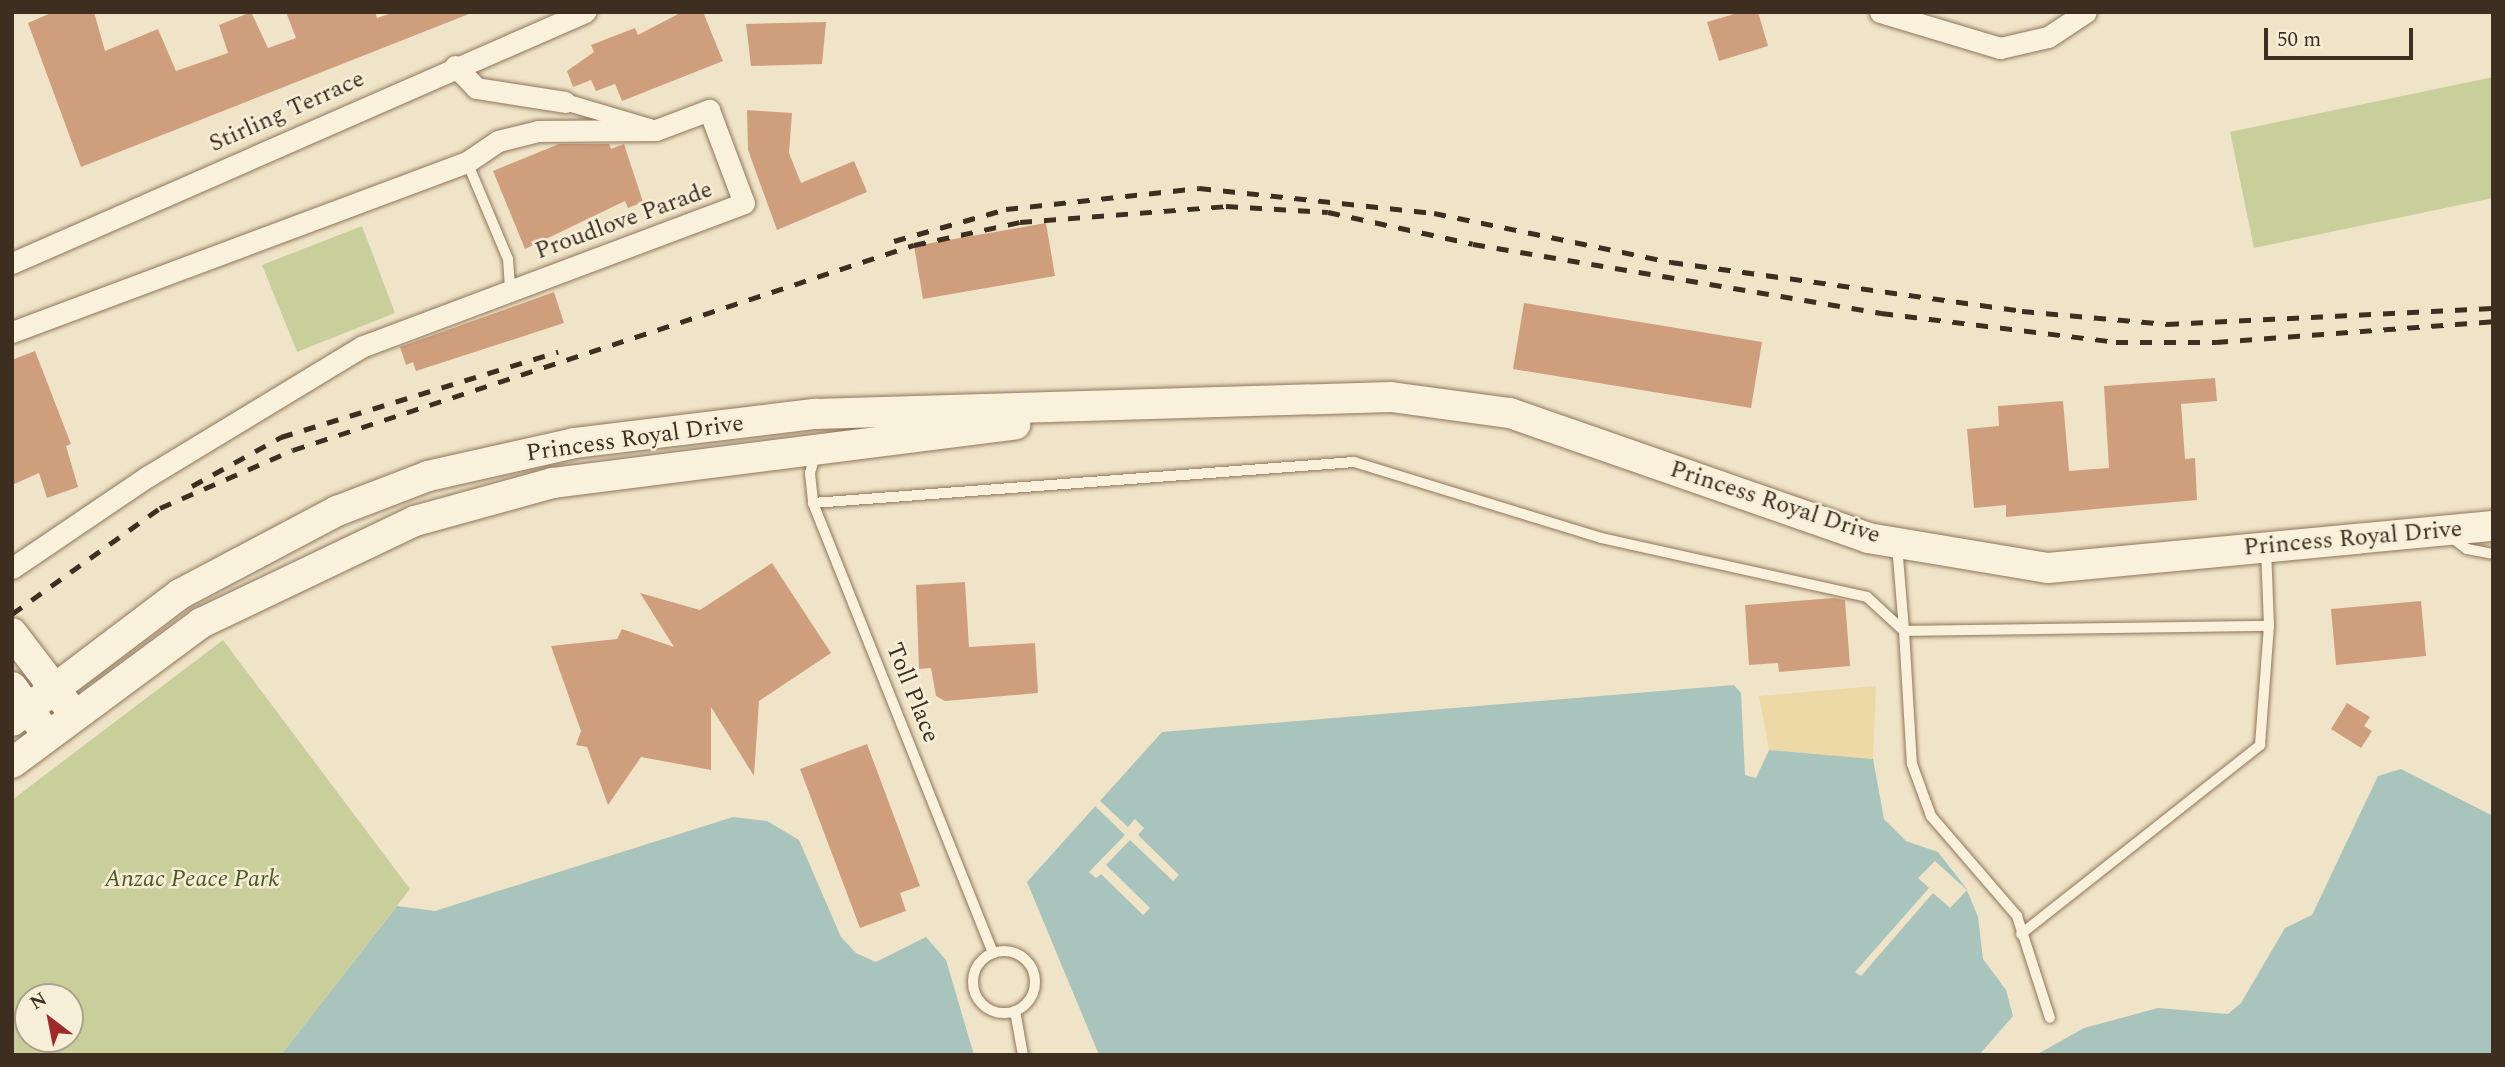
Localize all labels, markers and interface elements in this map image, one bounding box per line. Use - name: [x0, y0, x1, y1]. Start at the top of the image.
- scale bar: [2267, 14, 2416, 58]
- text: 50 m: [2277, 24, 2321, 56]
- street label: Stirling Terrace: [205, 65, 369, 159]
- street label: Proudlove Parade: [531, 176, 717, 266]
- street label: Princess Royal Drive: [524, 409, 746, 469]
- street label: Princess Royal Drive: [1666, 455, 1884, 551]
- street label: Princess Royal Drive: [2242, 515, 2464, 563]
- street label: Toll Place: [879, 639, 945, 747]
- park label: Anzac Peace Park: [105, 866, 279, 894]
- north arrow: [14, 983, 84, 1053]
- text: N: [24, 985, 53, 1018]

